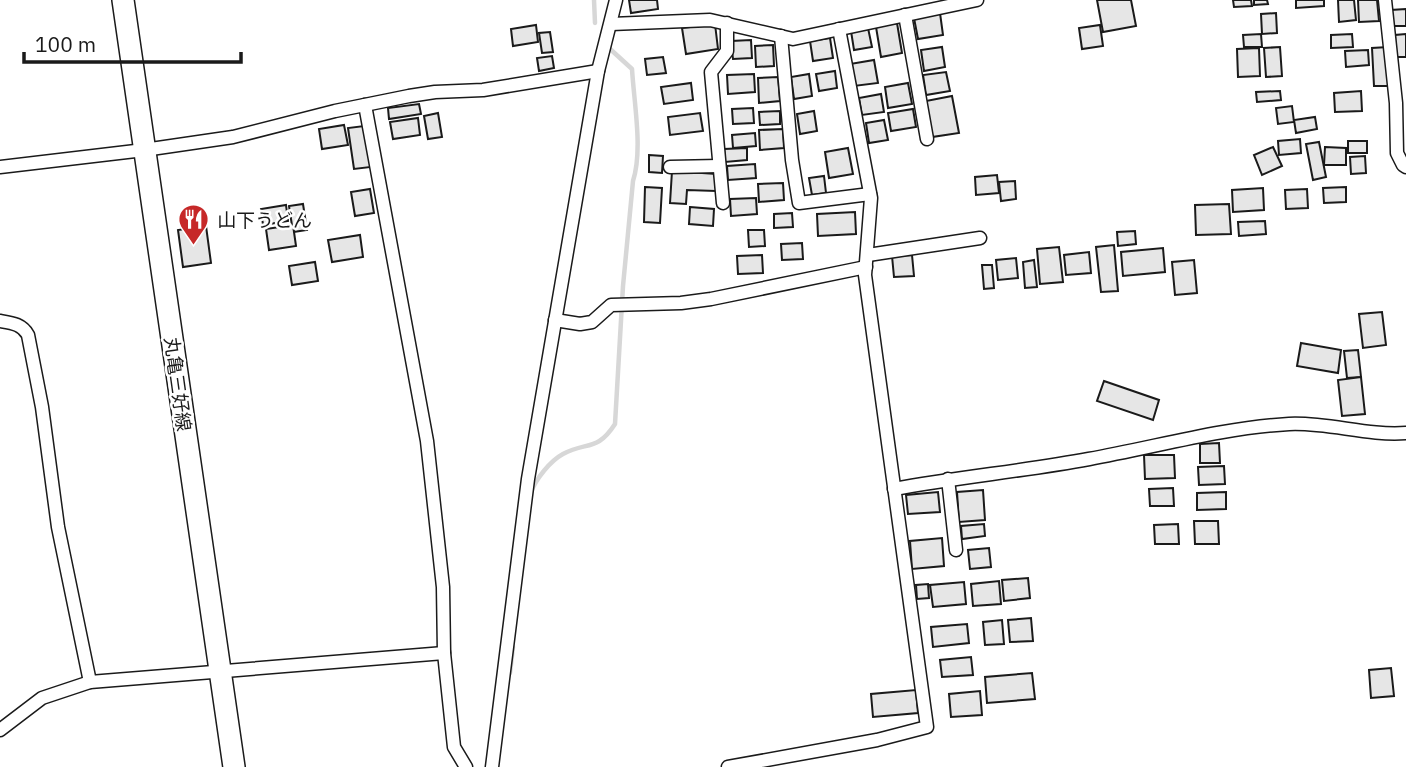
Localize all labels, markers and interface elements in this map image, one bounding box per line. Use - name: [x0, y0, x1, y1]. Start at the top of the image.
- scale bar: [24, 21, 242, 65]
- text: 100 m: [35, 30, 96, 58]
- restaurant icon: 山下うどん: [177, 203, 211, 247]
- place label: 山下うどん: [217, 208, 312, 232]
- street label: 丸亀三好線: [160, 335, 196, 433]

